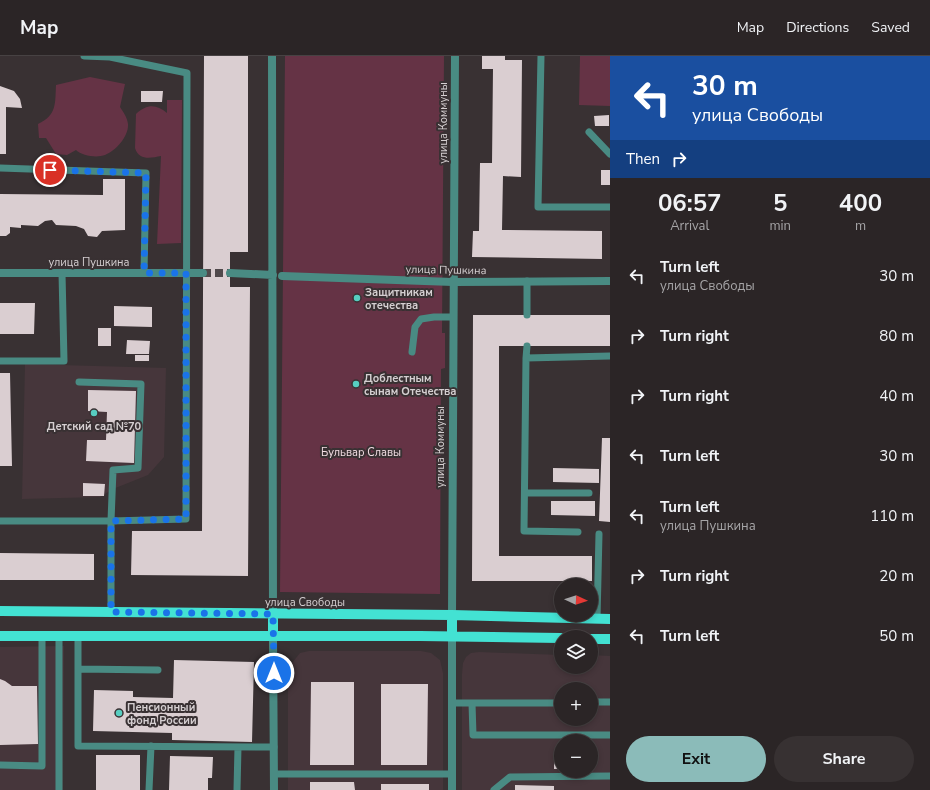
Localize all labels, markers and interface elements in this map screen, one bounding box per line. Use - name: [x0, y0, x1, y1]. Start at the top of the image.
- text: Map: [20, 15, 58, 41]
- text: Map: [737, 18, 764, 37]
- text: Directions: [786, 18, 849, 37]
- text: Saved: [871, 18, 910, 37]
- text: 30 m: [692, 67, 758, 105]
- icon: left: [626, 72, 678, 124]
- street label: улица Коммуны: [436, 82, 451, 164]
- text: улица Свободы: [692, 103, 823, 127]
- icon: right: [668, 148, 690, 170]
- text: Then: [626, 149, 660, 169]
- pin: [33, 153, 67, 187]
- icon: arrive: [39, 159, 61, 181]
- text: 06:57: [658, 187, 721, 219]
- text: 5: [773, 187, 787, 219]
- text: 400: [839, 187, 882, 219]
- text: Arrival: [670, 217, 709, 235]
- text: min: [769, 217, 791, 235]
- text: m: [855, 217, 866, 235]
- street label: улица Пушкина: [49, 255, 130, 270]
- text: Turn left: [660, 257, 719, 277]
- street label: улица Пушкина: [405, 262, 487, 278]
- icon: left: [626, 265, 648, 287]
- text: 30 m: [879, 266, 914, 286]
- text: улица Свободы: [660, 277, 755, 295]
- place label: Защитникам отечества: [365, 285, 433, 313]
- marker: Защитникам отечества: [352, 293, 362, 303]
- icon: right: [626, 325, 648, 347]
- text: Turn right: [660, 326, 729, 346]
- text: 80 m: [879, 326, 914, 346]
- place label: Доблестным сынам Отечества: [364, 371, 457, 399]
- marker: Доблестным сынам Отечества: [351, 379, 361, 389]
- icon: right: [626, 385, 648, 407]
- text: Turn right: [660, 386, 729, 406]
- text: 40 m: [879, 386, 914, 406]
- street label: улица Коммуны: [433, 406, 448, 488]
- marker: Детский сад №70: [89, 408, 99, 418]
- place label: Детский сад №70: [47, 419, 142, 434]
- park label: Бульвар Славы: [321, 445, 401, 460]
- icon: left: [626, 445, 648, 467]
- text: Turn left: [660, 446, 719, 466]
- text: 30 m: [879, 446, 914, 466]
- text: Turn left: [660, 497, 719, 517]
- icon: left: [626, 505, 648, 527]
- text: 110 m: [870, 506, 914, 526]
- text: улица Пушкина: [660, 517, 756, 535]
- icon: right: [626, 565, 648, 587]
- text: Turn right: [660, 566, 729, 586]
- text: 20 m: [879, 566, 914, 586]
- north arrow: [554, 578, 598, 622]
- map controls: [554, 578, 598, 778]
- street label: улица Свободы: [265, 595, 345, 610]
- icon: left: [626, 625, 648, 647]
- text: Turn left: [660, 626, 719, 646]
- text: 50 m: [879, 626, 914, 646]
- button: layers: [554, 630, 598, 674]
- position arrow: [253, 652, 295, 694]
- button: +: [554, 682, 598, 726]
- place label: Пенсионный фонд России: [127, 700, 197, 728]
- marker: Пенсионный фонд России: [114, 708, 124, 718]
- button: −: [554, 734, 598, 778]
- button: Exit: [626, 736, 766, 782]
- button: Share: [774, 736, 914, 782]

